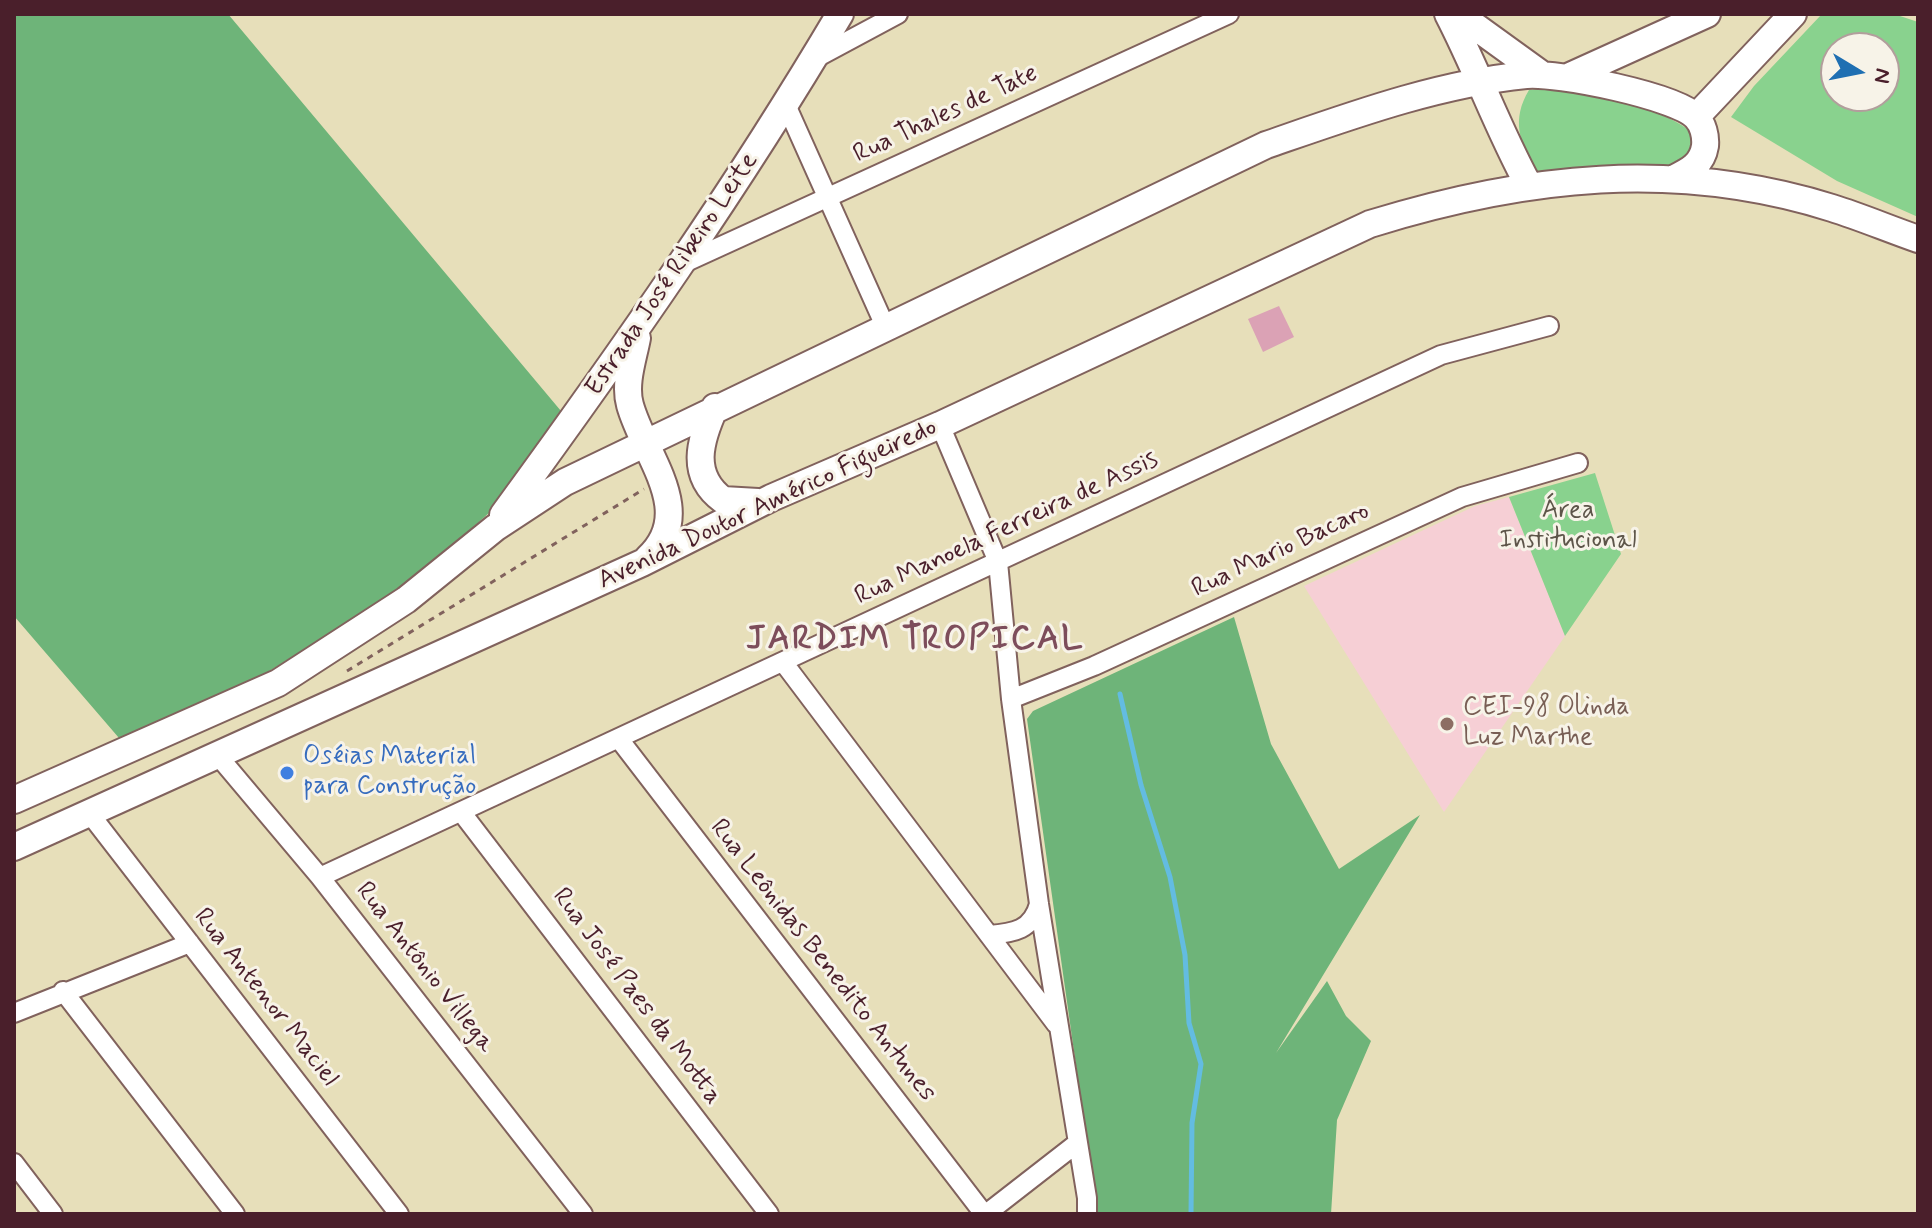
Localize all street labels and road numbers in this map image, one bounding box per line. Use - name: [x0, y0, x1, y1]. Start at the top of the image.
- street label: Rua Thales de Tate: [849, 59, 1043, 171]
- street label: Estrada José Ribeiro Leite: [580, 147, 766, 403]
- street label: Avenida Doutor Américo Figueiredo: [594, 413, 942, 597]
- street label: Rua Manoela Ferreira de Assis: [850, 445, 1164, 613]
- street label: Rua Mario Bacaro: [1187, 496, 1375, 606]
- street label: Rua Leônidas Benedito Antunes: [702, 814, 942, 1108]
- street label: Rua Antônio Villega: [348, 877, 500, 1059]
- street label: Rua José Paes da Motta: [544, 883, 728, 1111]
- street label: Rua Antenor Maciel: [186, 903, 344, 1093]

